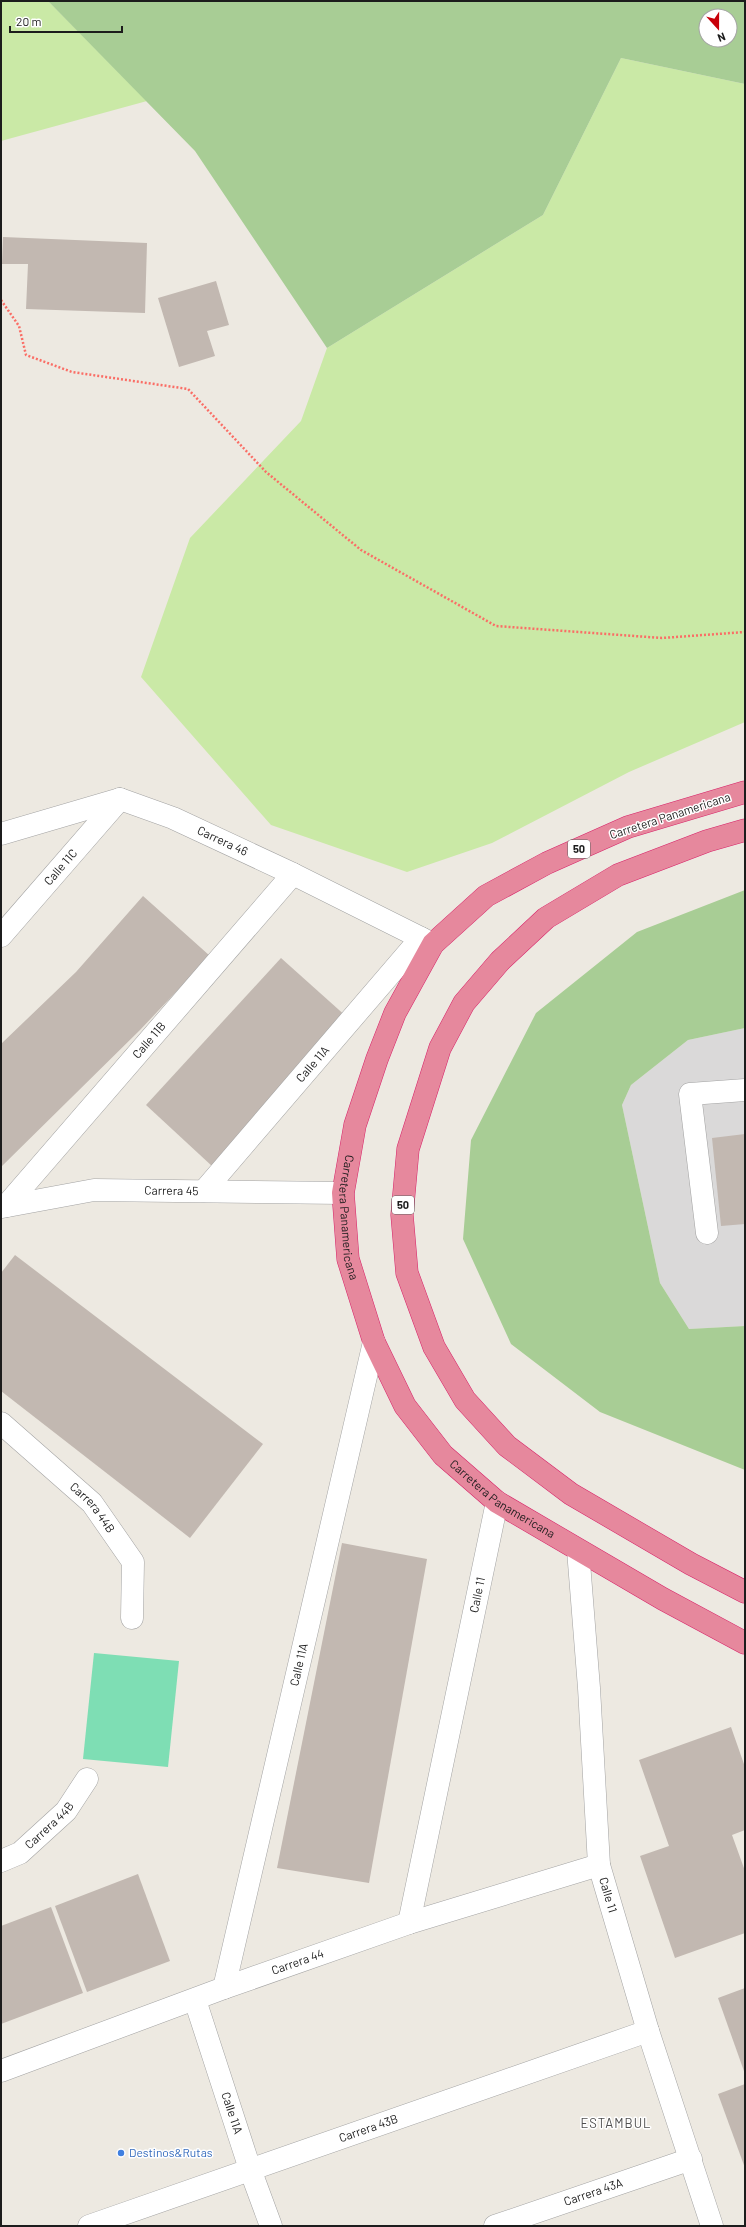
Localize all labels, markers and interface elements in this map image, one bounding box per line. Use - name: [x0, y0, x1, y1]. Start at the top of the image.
- scale bar: [10, 8, 122, 34]
- north arrow: [698, 8, 738, 48]
- text: 20 m: [16, 14, 42, 28]
- text: N: [716, 30, 728, 45]
- street label: Carretera Panamericana: [608, 789, 732, 841]
- street label: Carrera 46: [195, 822, 250, 858]
- road number: 50: [568, 840, 590, 858]
- street label: Calle 11C: [40, 846, 79, 888]
- street label: Calle 11B: [129, 1019, 168, 1061]
- street label: Calle 11A: [293, 1043, 331, 1085]
- street label: Carretera Panamericana: [337, 1154, 362, 1281]
- street label: Carrera 45: [144, 1183, 199, 1197]
- road number: 50: [392, 1196, 414, 1214]
- street label: Carretera Panamericana: [447, 1456, 558, 1540]
- street label: Carrera 44B: [68, 1479, 118, 1535]
- street label: Calle 11: [466, 1576, 487, 1614]
- street label: Calle 11A: [286, 1642, 310, 1687]
- street label: Carrera 44B: [21, 1799, 76, 1851]
- street label: Calle 11: [597, 1875, 621, 1914]
- street label: Carrera 44: [269, 1946, 325, 1977]
- street label: Calle 11A: [219, 2090, 246, 2136]
- street label: Carrera 43B: [337, 2111, 400, 2144]
- district label: ESTAMBUL: [581, 2115, 652, 2131]
- place label: Destinos&Rutas: [129, 2145, 213, 2159]
- marker: Destinos&Rutas: [116, 2148, 126, 2158]
- street label: Carrera 43A: [562, 2175, 624, 2208]

